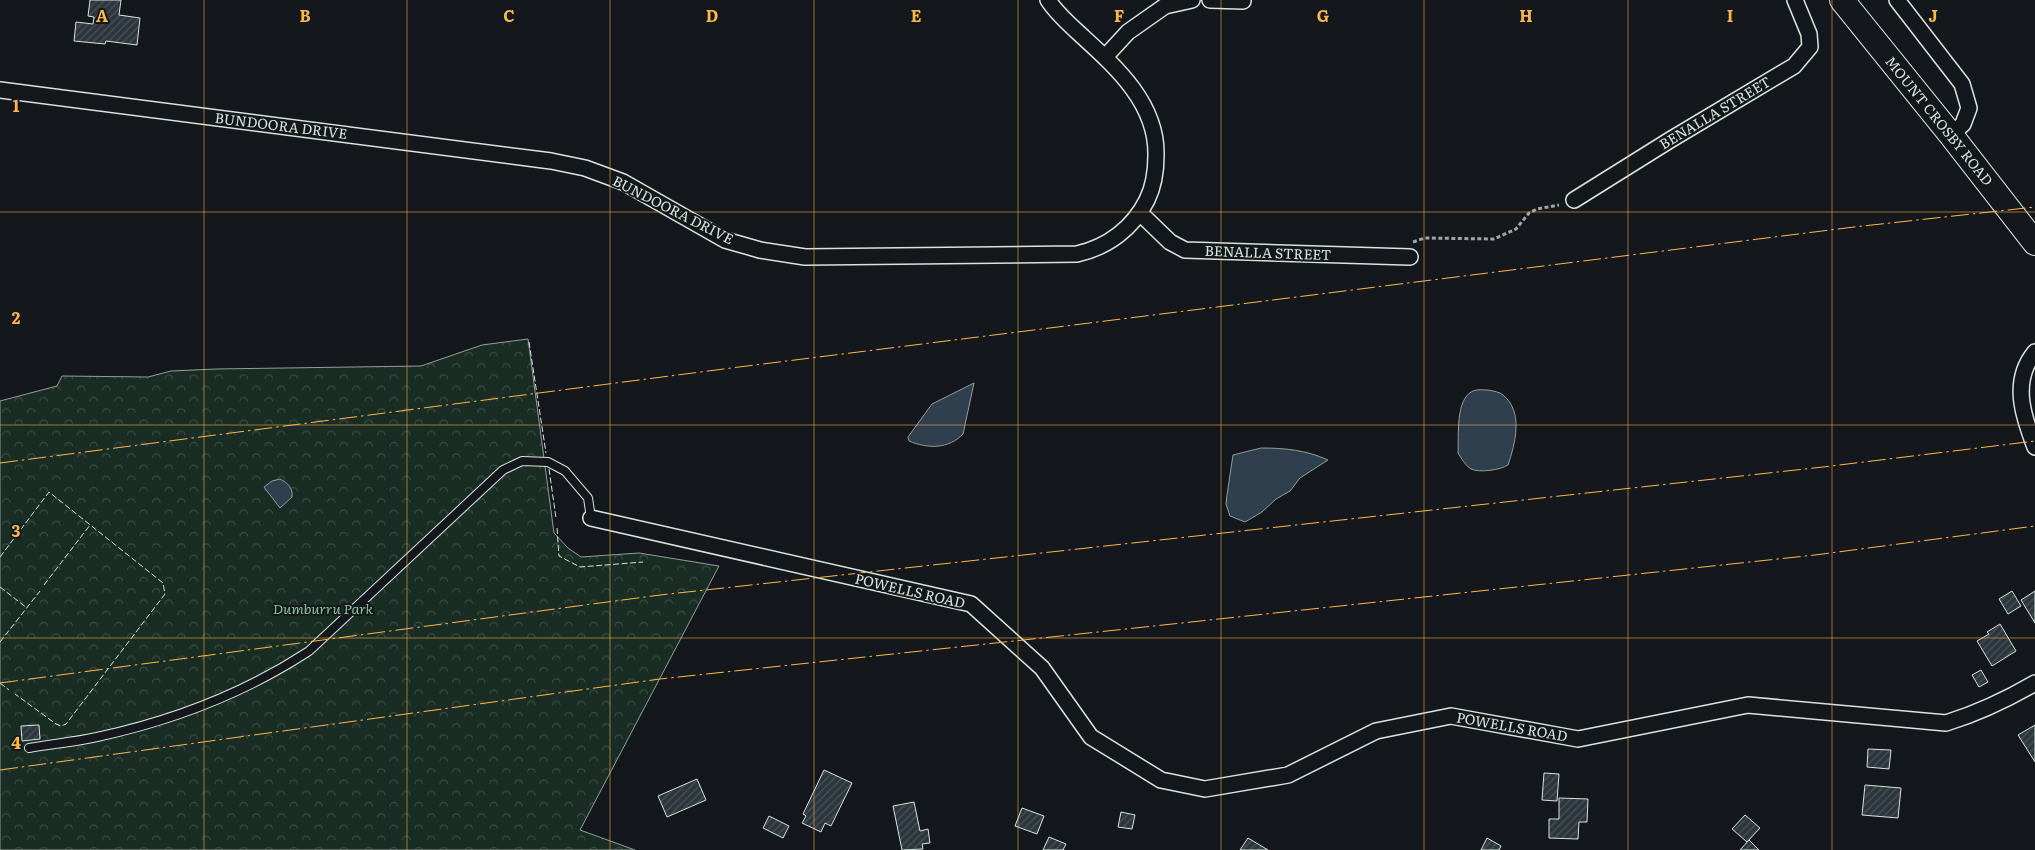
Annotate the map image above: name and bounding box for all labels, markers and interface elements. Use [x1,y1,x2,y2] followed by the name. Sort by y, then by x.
[96,3,108,27] text: A
[299,3,311,27] text: B
[503,3,515,27] text: C
[706,3,718,27] text: D
[911,3,922,27] text: E
[1114,3,1124,27] text: F
[1317,3,1329,27] text: G
[1519,3,1533,27] text: H
[1727,3,1733,27] text: I
[1928,3,1938,27] text: J
[1881,51,1998,190] street label: MOUNT CROSBY ROAD
[1655,71,1774,153] street label: BENALLA STREET
[13,93,20,117] text: 1
[214,107,349,143] street label: BUNDOORA DRIVE
[610,170,737,248] street label: BUNDOORA DRIVE
[1204,240,1332,264] street label: BENALLA STREET
[12,305,21,329] text: 2
[12,518,21,542] text: 3
[853,568,968,612] street label: POWELLS ROAD
[273,598,374,618] park label: Dumburru Park
[1455,706,1570,746] street label: POWELLS ROAD
[11,730,21,754] text: 4

